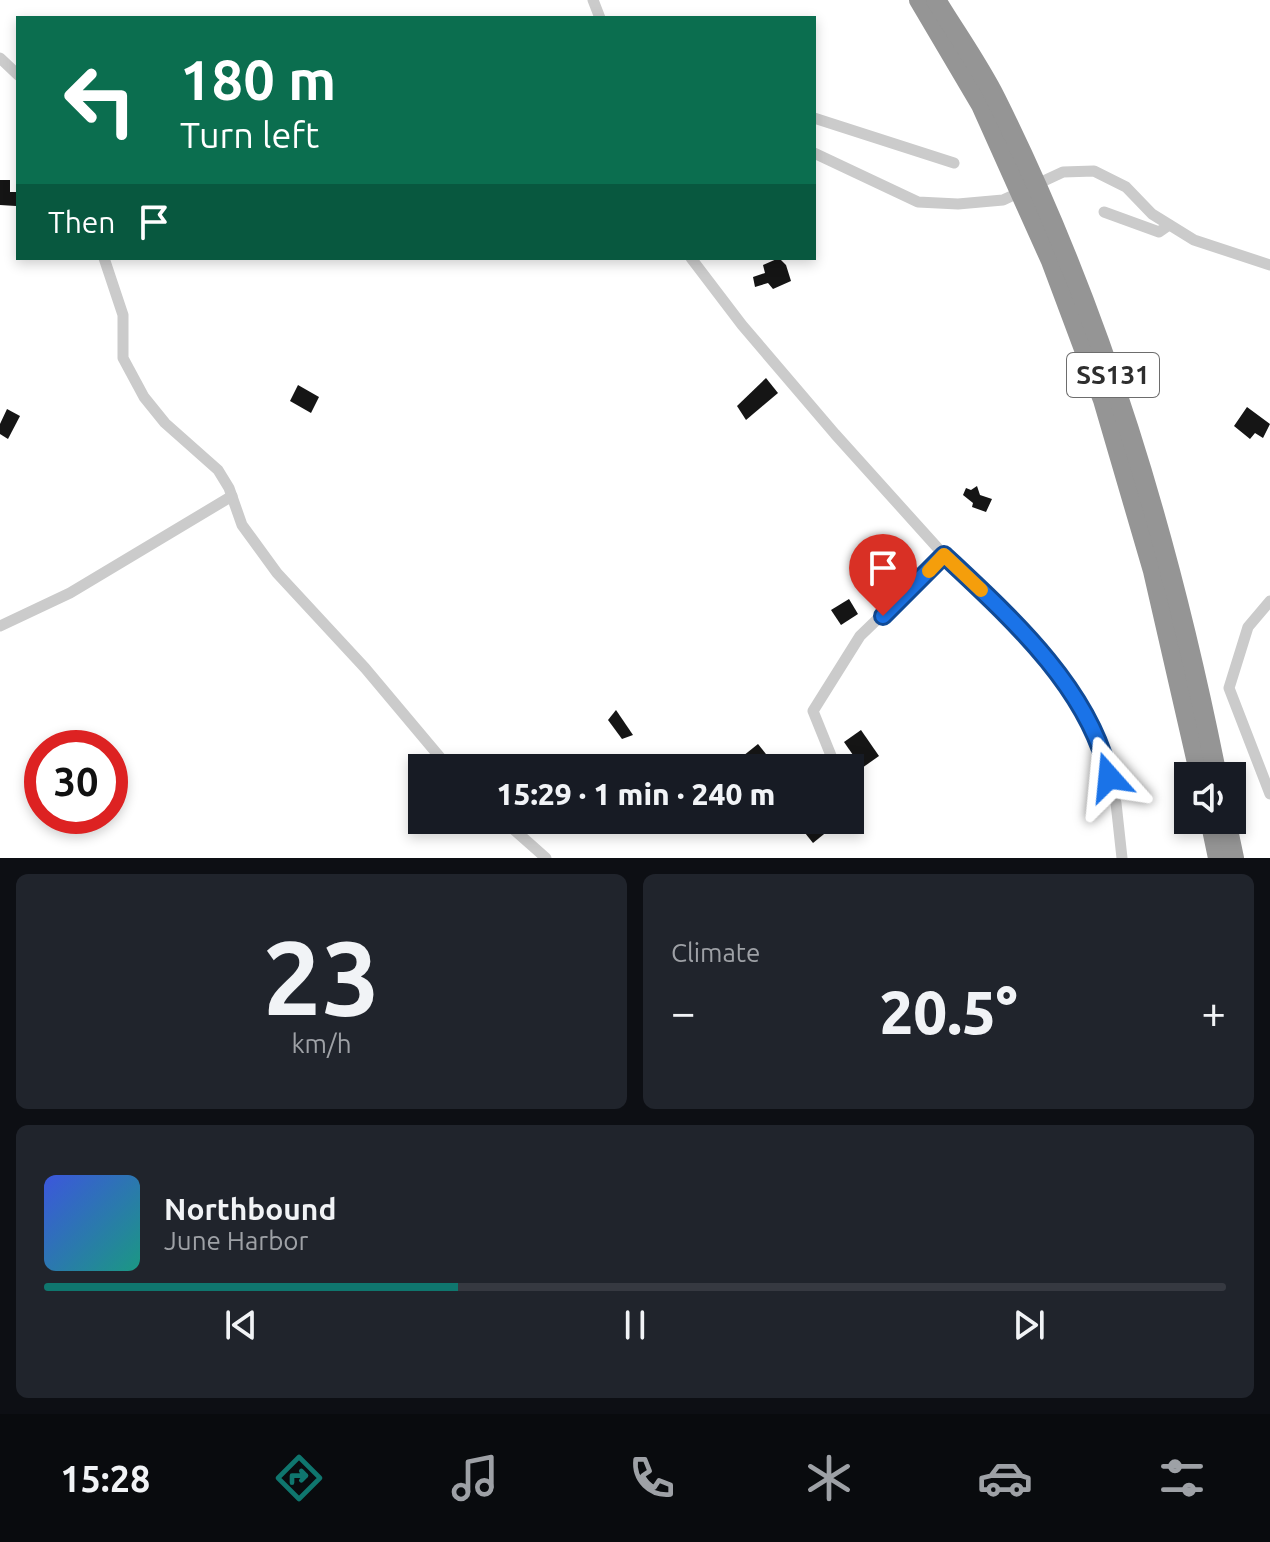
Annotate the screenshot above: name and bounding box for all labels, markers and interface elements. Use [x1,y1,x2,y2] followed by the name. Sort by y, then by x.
[48,48,152,152] icon: left
[180,48,336,111] text: 180 m
[180,114,319,155] text: Turn left
[132,200,176,244] icon: arrive
[48,205,116,239] text: Then
[1067,353,1159,397] road number: SS131
[849,534,917,616] pin
[861,546,905,590] icon: arrive
[24,730,128,834] speed limit sign: 30
[1067,735,1151,819] position arrow
[1174,762,1246,834] map controls
[1174,762,1246,834] button: sound
[497,777,775,811] text: 15:29 · 1 min · 240 m
[263,918,380,1035] text: 23
[671,938,760,967] text: Climate
[879,978,1018,1045] text: 20.5°
[671,987,696,1036] text: −
[1201,987,1226,1036] text: +
[291,1029,352,1058] text: km/h
[164,1192,336,1226] text: Northbound
[164,1226,308,1255] text: June Harbor
[219,1303,263,1347] icon: previous
[613,1303,657,1347] icon: pause
[1007,1303,1051,1347] icon: next
[271,1450,327,1506] icon: directions
[447,1450,503,1506] icon: music
[624,1450,680,1506] icon: phone
[801,1450,857,1506] icon: climate
[977,1450,1033,1506] icon: car
[1154,1450,1210,1506] icon: filters
[60,1458,150,1499] text: 15:28

